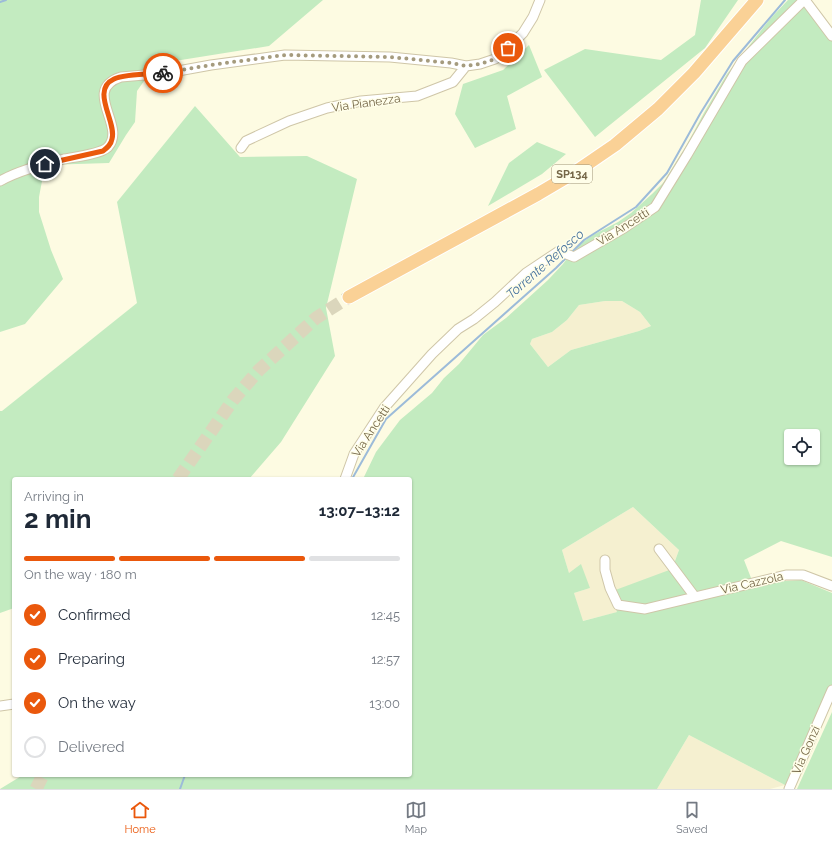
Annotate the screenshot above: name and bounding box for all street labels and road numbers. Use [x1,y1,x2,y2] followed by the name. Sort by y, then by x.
[331,91,401,115] street label: Via Pianezza
[552,165,592,183] road number: SP134
[594,205,652,249] street label: Via Ancetti
[349,402,393,460] street label: Via Ancetti
[719,569,785,597] street label: Via Cazzola
[789,724,823,776] street label: Via Gonzi

